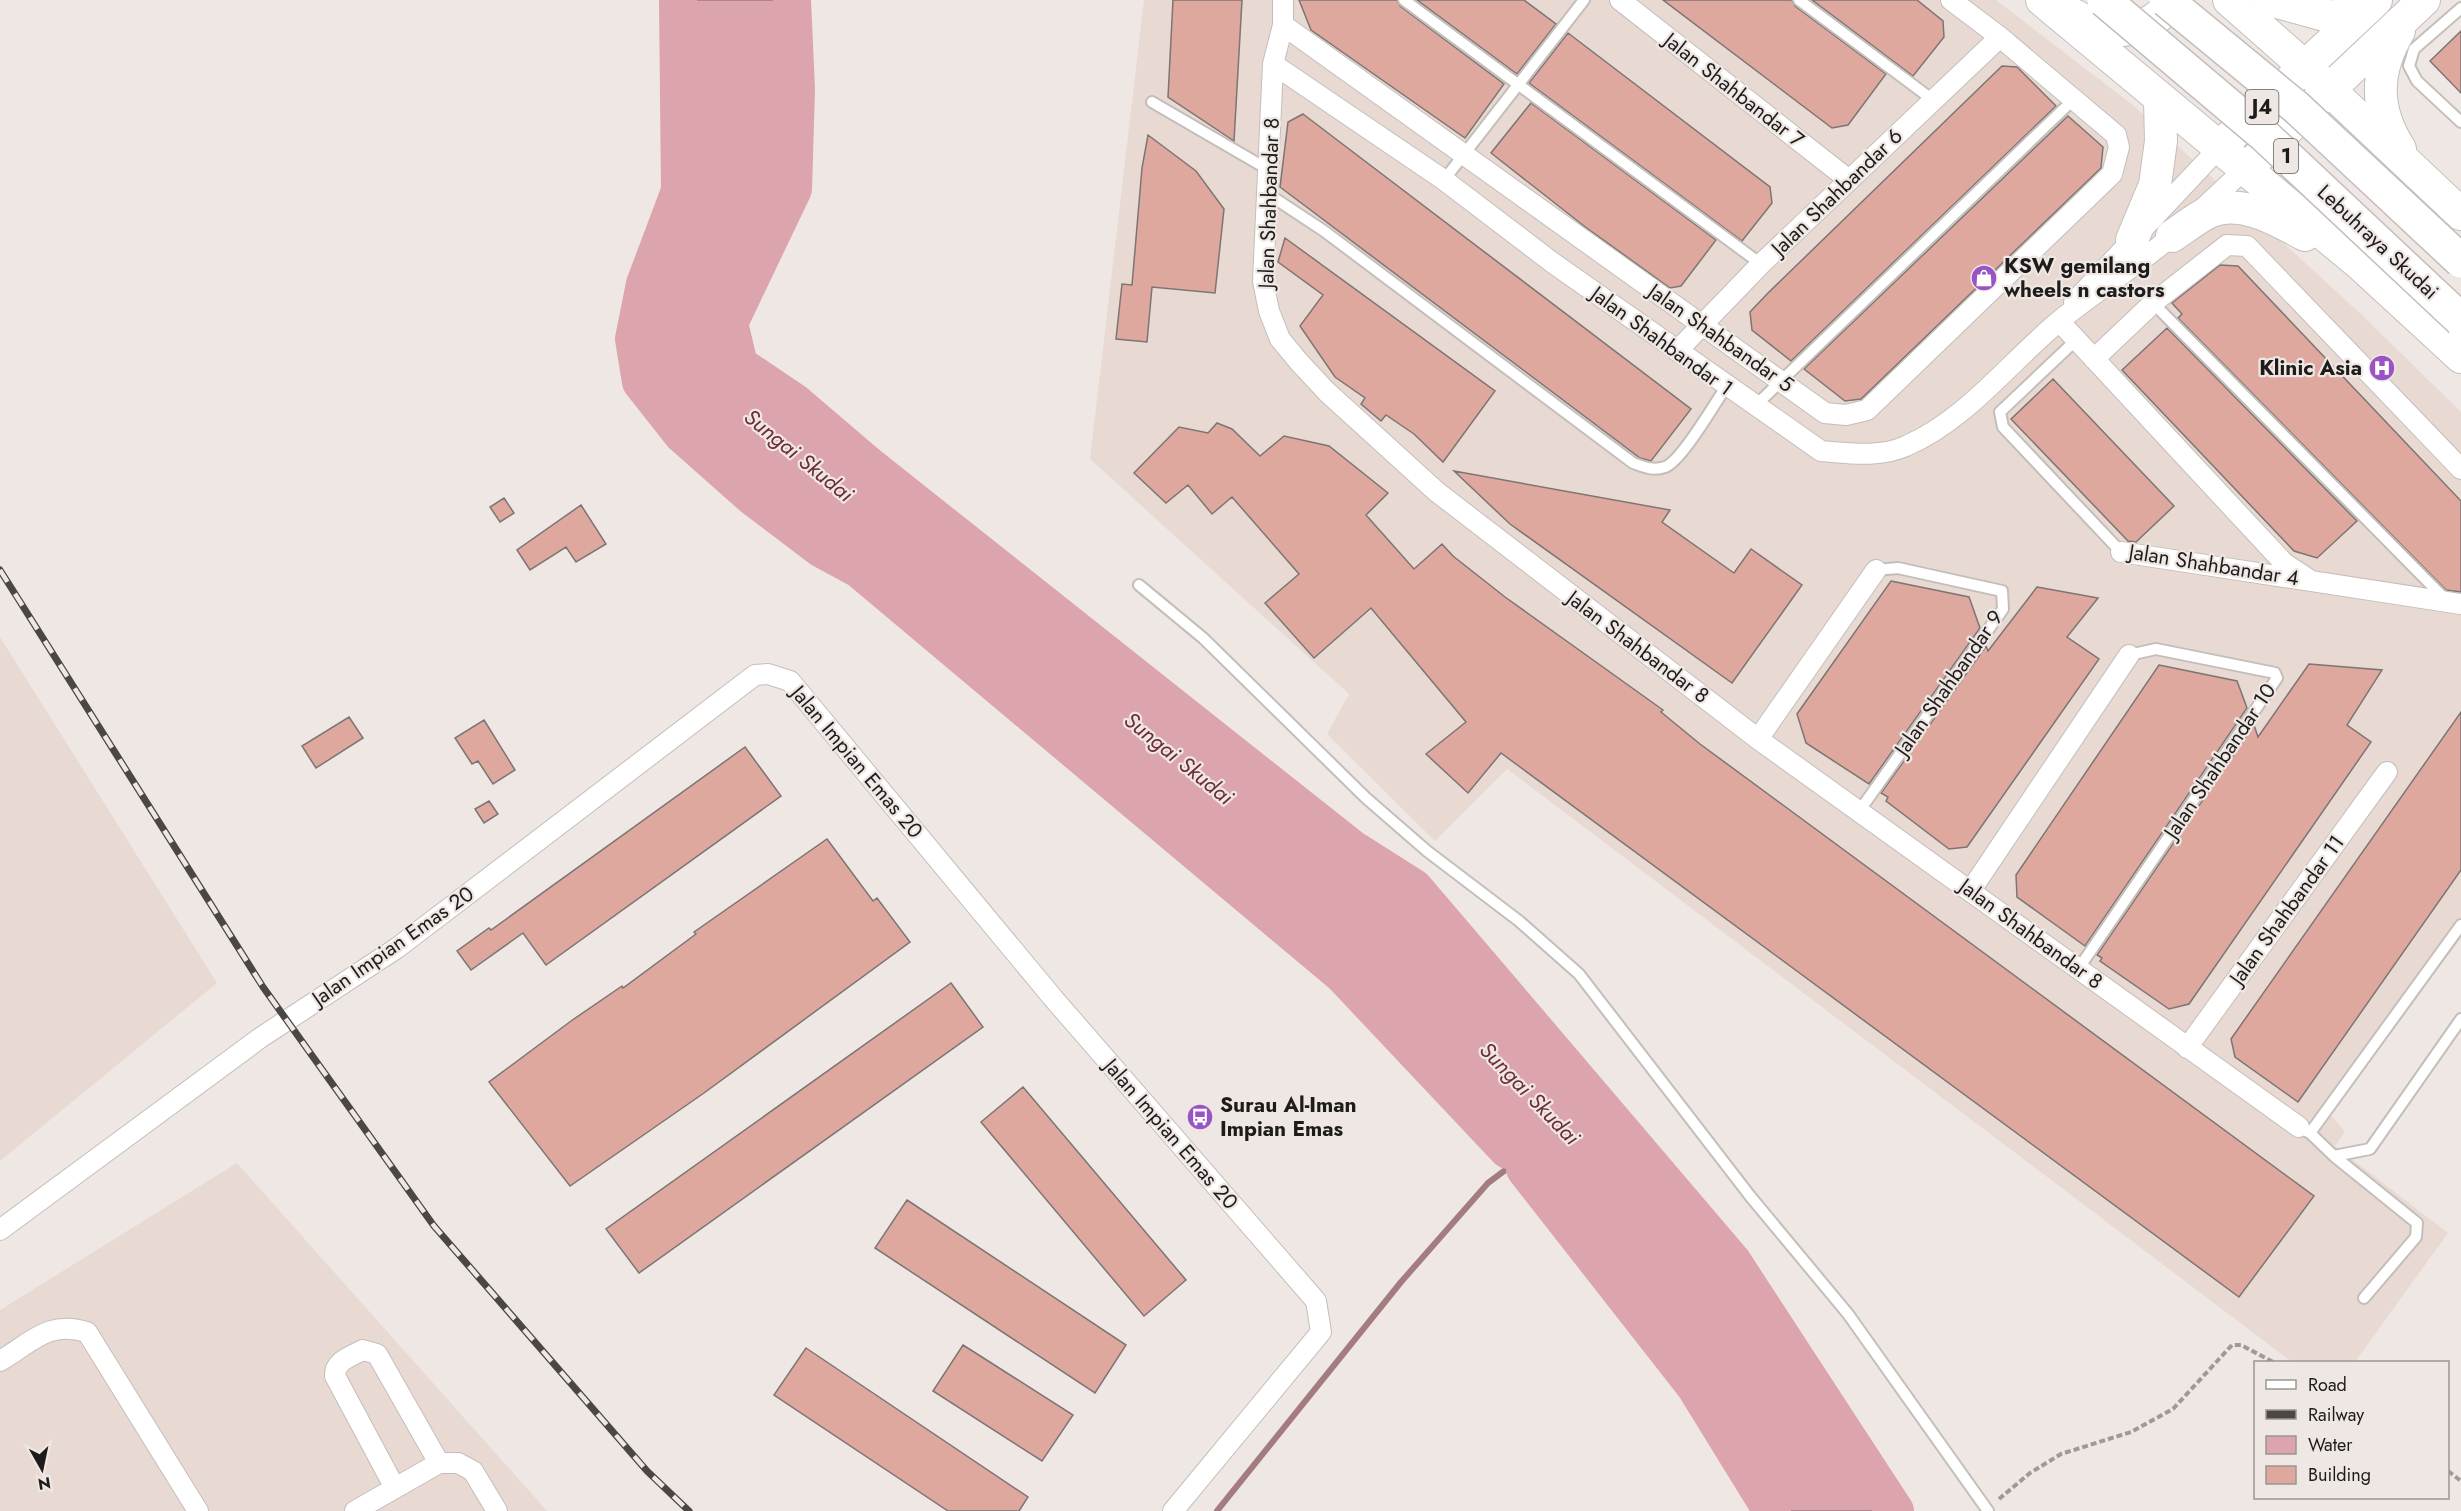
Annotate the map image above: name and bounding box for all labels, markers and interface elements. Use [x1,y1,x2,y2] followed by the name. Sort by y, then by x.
[1655,24,1811,154] street label: Jalan Shahbandar 7
[2246,90,2278,124] road number: J4
[1251,117,1287,292] street label: Jalan Shahbandar 8
[1763,122,1909,265] street label: Jalan Shahbandar 6
[2274,139,2298,173] road number: 1
[2311,178,2445,306] street label: Lebuhraya Skudai
[2003,251,2165,305] place label: KSW gemilang wheels n castors
[1969,263,1999,293] shop icon: KSW gemilang wheels n castors
[1640,275,1800,399] street label: Jalan Shahbandar 5
[1582,277,1739,403] street label: Jalan Shahbandar 1
[2259,353,2362,383] place label: Klinic Asia
[2367,353,2397,383] hospital icon: Klinic Asia
[737,401,861,509] water label: Sungai Skudai
[2124,536,2301,593] street label: Jalan Shahbandar 4
[1558,582,1715,710] street label: Jalan Shahbandar 8
[1886,604,2011,764] street label: Jalan Shahbandar 9
[782,677,930,845] street label: Jalan Impian Emas 20
[2155,677,2283,847] street label: Jalan Shahbandar 10
[1117,704,1241,812] water label: Sungai Skudai
[2221,829,2352,994] street label: Jalan Shahbandar 11
[1951,870,2109,996] street label: Jalan Shahbandar 8
[304,879,480,1015] street label: Jalan Impian Emas 20
[1472,1034,1588,1152] water label: Sungai Skudai
[1095,1050,1245,1216] street label: Jalan Impian Emas 20
[1220,1090,1357,1144] place label: Surau Al-Iman Impian Emas
[1185,1102,1215,1132] bus stop icon: Surau Al-Iman Impian Emas
[2254,1361,2449,1499] legend
[2308,1372,2347,1398] text: Road
[2308,1402,2364,1428] text: Railway
[2308,1432,2353,1458] text: Water
[12,1439,72,1499] north arrow
[2308,1462,2371,1488] text: Building
[36,1471,52,1496] text: N

